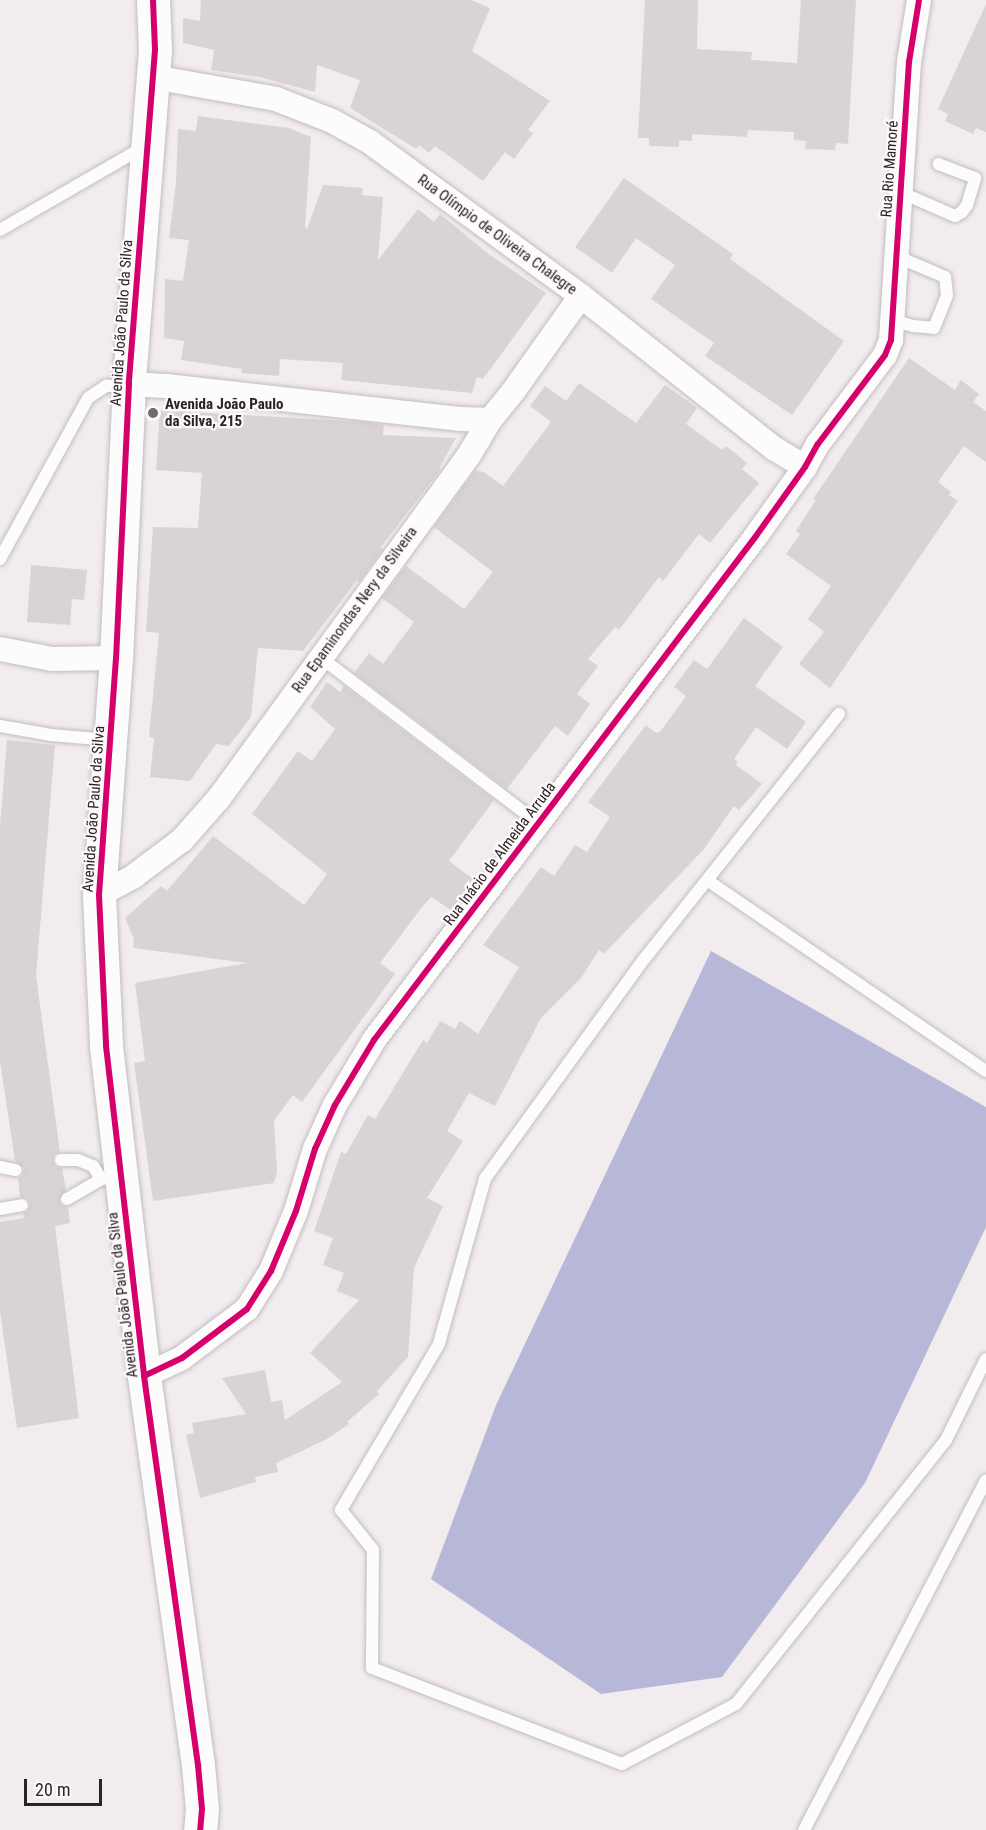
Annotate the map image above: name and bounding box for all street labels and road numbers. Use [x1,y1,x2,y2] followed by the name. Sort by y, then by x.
[878,120,902,218] street label: Rua Rio Mamoré
[414,171,580,299] street label: Rua Olímpio de Oliveira Chalegre
[107,239,137,407] street label: Avenida João Paulo da Silva
[289,523,421,697] street label: Rua Epaminondas Nery da Silveira
[79,725,109,893] street label: Avenida João Paulo da Silva
[440,779,560,929] street label: Rua Inácio de Almeida Arruda
[104,1211,142,1379] street label: Avenida João Paulo da Silva

